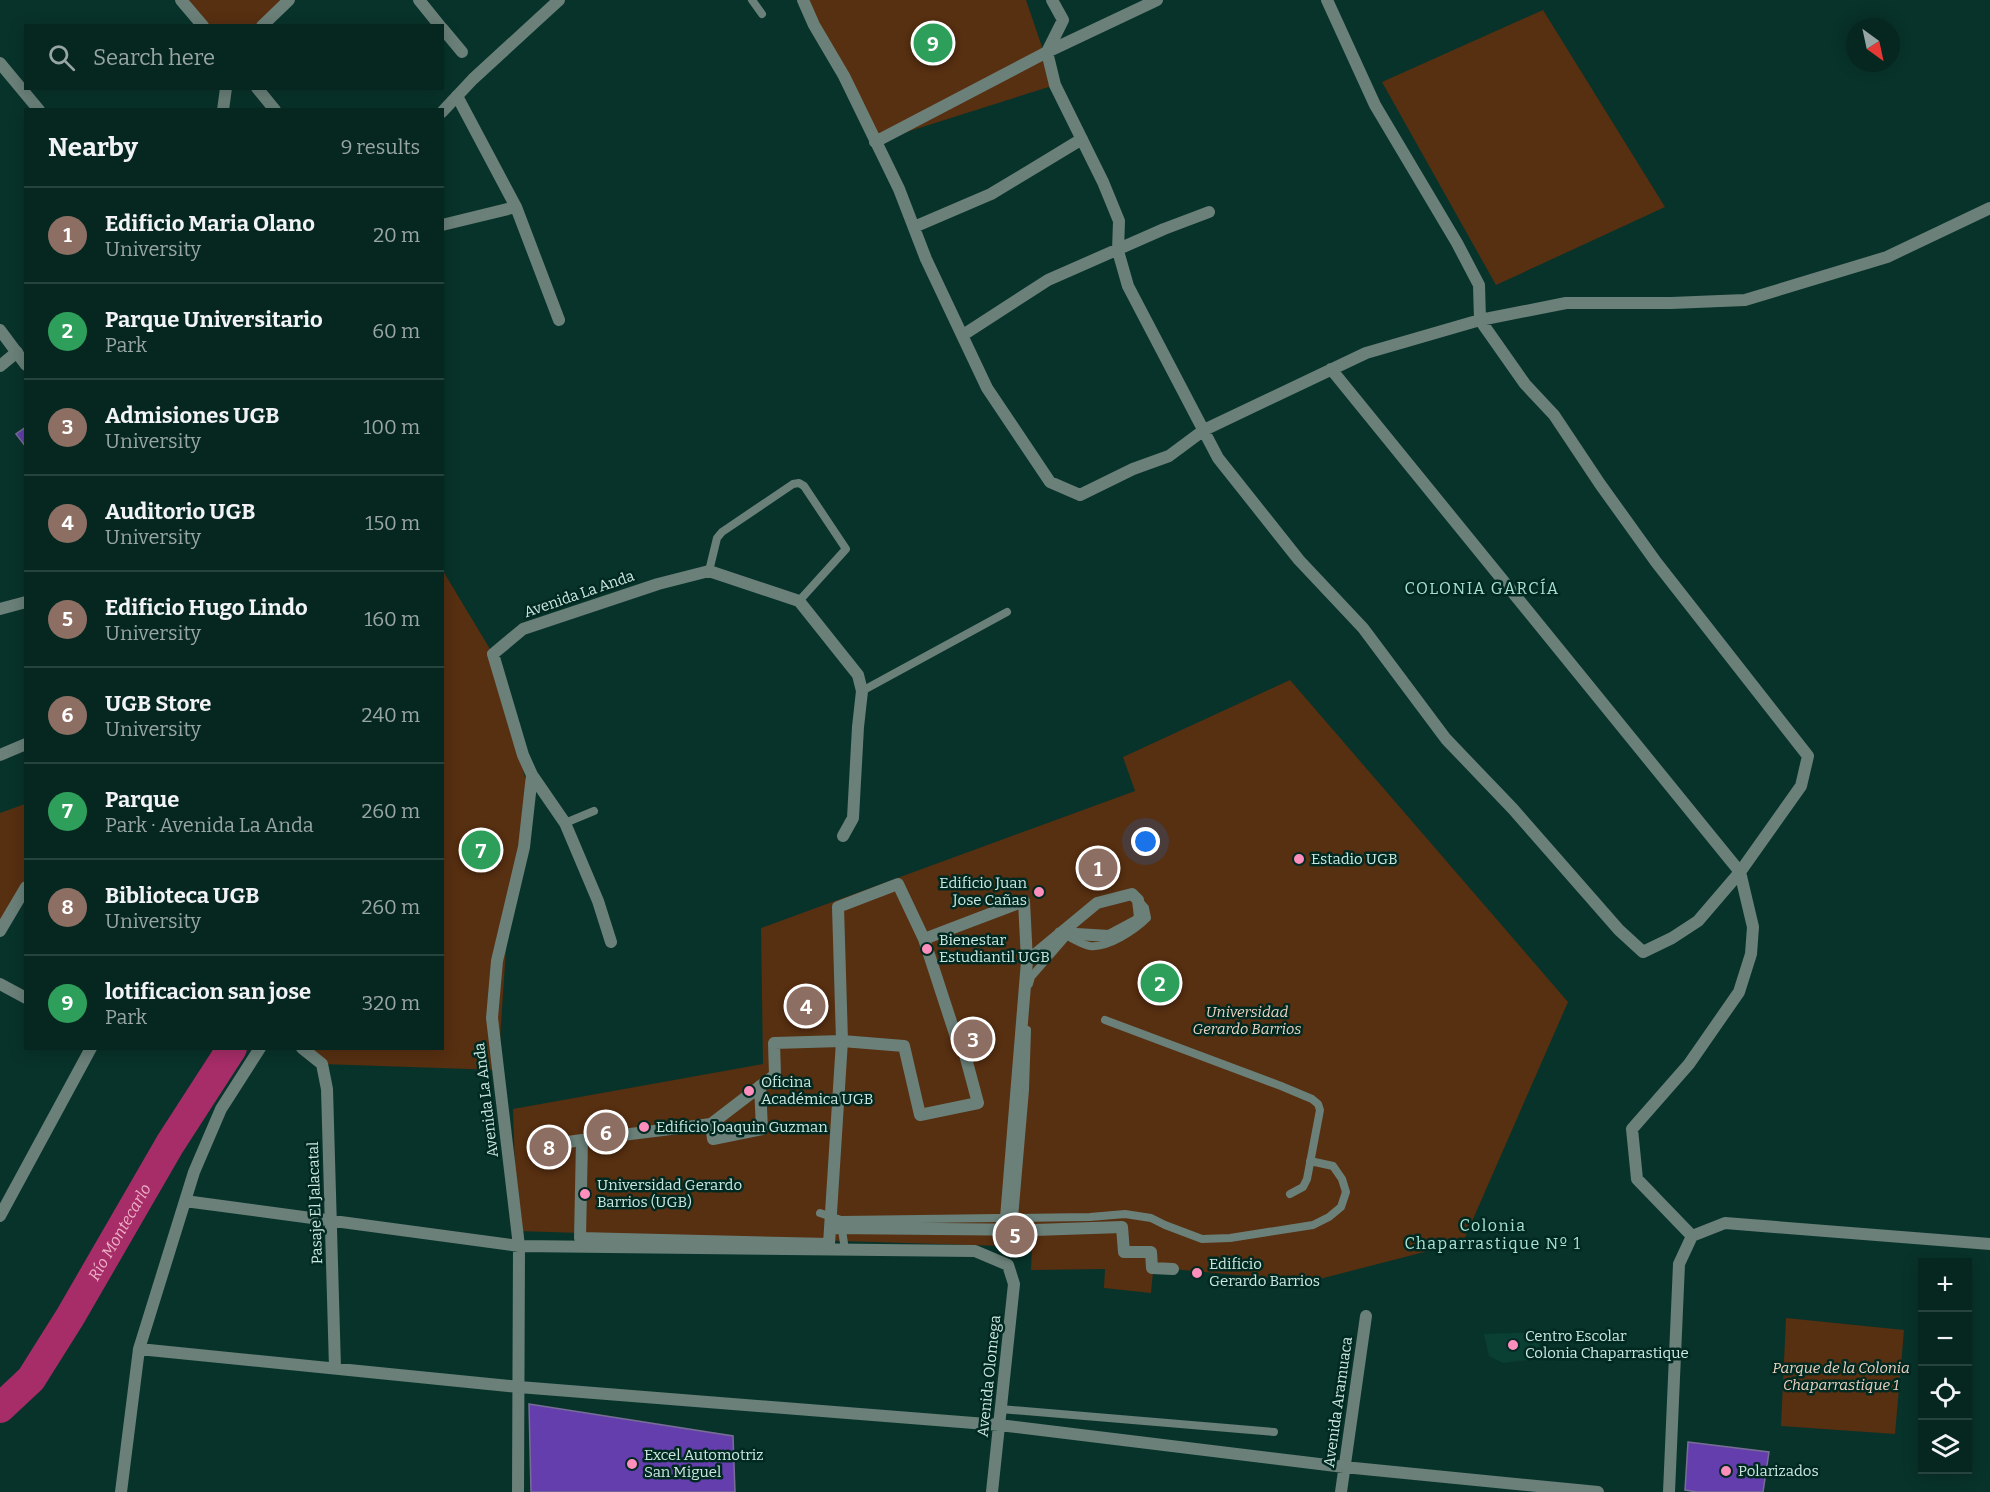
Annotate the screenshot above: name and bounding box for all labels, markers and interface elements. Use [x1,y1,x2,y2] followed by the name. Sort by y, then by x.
[1846,18,1900,72] north arrow
[914,20,952,66] pin: 9
[24,24,444,90] search box
[45,41,78,74] icon: search
[93,44,215,71] text: Search here
[48,132,138,163] text: Nearby
[341,135,420,159] text: 9 results
[105,210,315,237] text: Edificio Maria Olano
[63,223,72,247] text: 1
[373,223,420,247] text: 20 m
[105,237,201,261] text: University
[105,306,323,333] text: Parque Universitario
[62,319,73,343] text: 2
[372,319,420,343] text: 60 m
[105,333,147,357] text: Park
[105,402,280,429] text: Admisiones UGB
[62,415,73,439] text: 3
[363,415,420,439] text: 100 m
[105,429,201,453] text: University
[105,498,256,525] text: Auditorio UGB
[61,511,74,535] text: 4
[365,511,420,535] text: 150 m
[105,525,201,549] text: University
[521,567,637,621] street label: Avenida La Anda
[1405,578,1559,598] district label: COLONIA GARCÍA
[105,594,308,621] text: Edificio Hugo Lindo
[62,607,73,631] text: 5
[364,607,420,631] text: 160 m
[105,621,201,645] text: University
[105,690,211,717] text: UGB Store
[62,703,73,727] text: 6
[362,703,420,727] text: 240 m
[105,717,201,741] text: University
[105,786,179,813] text: Parque
[62,799,73,823] text: 7
[361,799,420,823] text: 260 m
[105,813,314,837] text: Park · Avenida La Anda
[1131,827,1160,856] your location
[462,828,500,872] pin: 7
[1078,846,1118,890] pin: 1
[1311,850,1398,868] place label: Estadio UGB
[1292,852,1306,866] marker: Estadio UGB
[939,874,1027,909] place label: Edificio Juan Jose Cañas
[105,882,259,909] text: Biblioteca UGB
[1032,885,1046,899] marker: Edificio Juan Jose Cañas
[61,895,74,919] text: 8
[361,895,420,919] text: 260 m
[105,909,201,933] text: University
[939,931,1050,966] place label: Bienestar Estudiantil UGB
[920,942,934,956] marker: Bienestar Estudiantil UGB
[1140,960,1180,1006] pin: 2
[105,978,311,1005] text: lotificacion san jose
[786,984,826,1028] pin: 4
[62,991,73,1015] text: 9
[362,991,420,1015] text: 320 m
[1193,1003,1301,1038] park label: Universidad Gerardo Barrios
[105,1005,147,1029] text: Park
[954,1016,992,1062] pin: 3
[470,1042,502,1158] street label: Avenida La Anda
[761,1073,873,1108] place label: Oficina Académica UGB
[742,1084,756,1098] marker: Oficina Académica UGB
[586,1110,626,1154] pin: 6
[656,1118,828,1136] place label: Edificio Joaquin Guzman
[637,1120,651,1134] marker: Edificio Joaquin Guzman
[530,1124,568,1170] pin: 8
[304,1141,326,1265] street label: Pasaje El Jalacatal
[597,1176,742,1211] place label: Universidad Gerardo Barrios (UGB)
[84,1180,155,1284] water label: Río Montecarlo
[578,1187,592,1201] marker: Universidad Gerardo Barrios (UGB)
[996,1212,1034,1258] pin: 5
[1405,1216,1581,1253] district label: Colonia Chaparrastique Nº 1
[1209,1255,1320,1290] place label: Edificio Gerardo Barrios
[1918,1258,1972,1474] map controls
[1918,1258,1972,1312] button: +
[1190,1266,1204,1280] marker: Edificio Gerardo Barrios
[1918,1312,1972,1366] button: −
[974,1314,1004,1438] street label: Avenida Olomega
[1525,1327,1689,1362] place label: Centro Escolar Colonia Chaparrastique
[1320,1336,1356,1468] street label: Avenida Aramuaca
[1506,1338,1520,1352] marker: Centro Escolar Colonia Chaparrastique
[1772,1359,1910,1394] park label: Parque de la Colonia Chaparrastique 1
[1918,1366,1972,1420] button: locate
[1918,1420,1972,1474] button: layers
[644,1446,763,1481] place label: Excel Automotriz San Miguel
[625,1457,639,1471] marker: Excel Automotriz San Miguel
[1738,1462,1819,1480] place label: Polarizados
[1719,1464,1733,1478] marker: Polarizados

